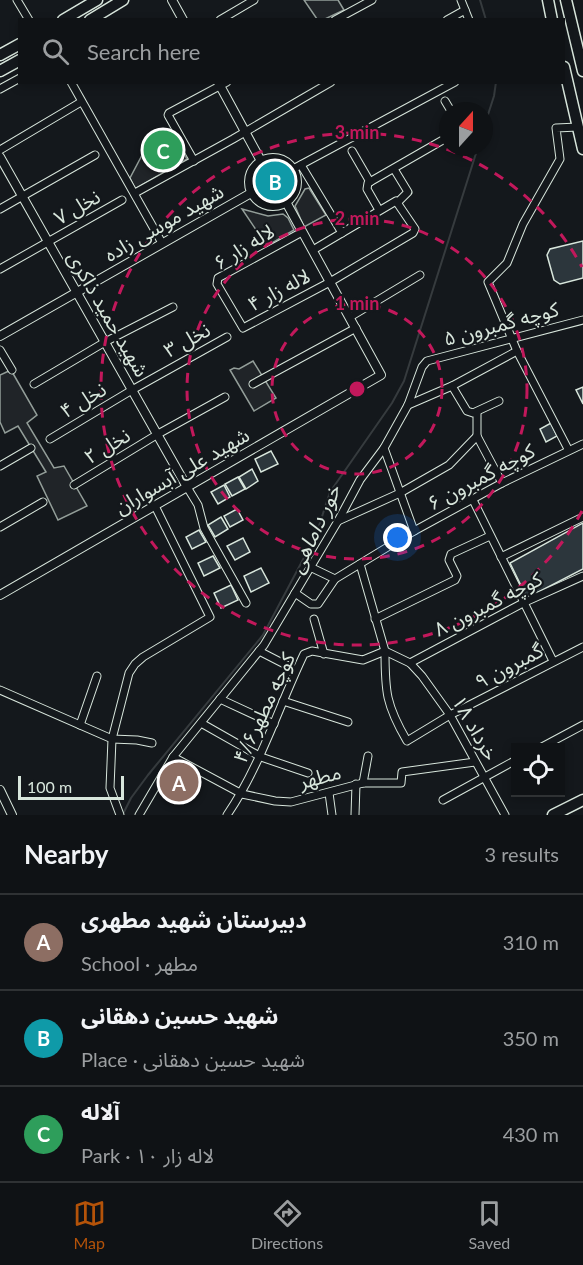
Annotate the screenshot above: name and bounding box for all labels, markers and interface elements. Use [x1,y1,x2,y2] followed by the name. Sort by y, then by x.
[18,18,565,84] search box
[39,35,72,68] icon: search
[87,38,200,65] text: Search here
[439,102,493,156] north arrow
[335,121,379,143] text: 3 min
[144,128,182,172] pin: C
[256,158,294,204] pin: B
[100,178,228,267] street label: شهید موسی زاده
[49,183,104,230] street label: نخل ۷
[335,207,379,229] text: 2 min
[209,218,279,275] street label: لاله زار ۶
[62,246,155,381] street label: شهید حمید ذاکری
[243,263,314,316] street label: لاله زار ۴
[335,292,379,314] text: 1 min
[441,296,562,352] street label: کوچه گمبرون ۵
[159,317,214,362] street label: نخل ۳
[55,376,110,423] street label: نخل ۴
[347,379,367,399] centre of rings
[79,422,134,469] street label: نخل ۲
[110,422,254,519] street label: شهید علی آبسواران
[423,437,540,516] street label: کوچه گمبرون ۶
[282,480,346,577] water label: خور داماهی
[383,523,412,552] your location
[429,565,547,642] street label: کوچه گمبرون ۸
[470,637,548,694] street label: گمبرون ۹
[227,648,301,767] street label: کوچه مطهر۴/۶
[447,691,504,765] street label: خرداد ۱۸
[511,743,565,797] map controls
[511,743,565,797] button: locate
[295,759,344,794] street label: مطهر
[160,760,198,804] pin: A
[18,773,124,800] scale bar
[27,777,72,796] text: 100 m
[24,838,109,870] text: Nearby
[484,842,559,866] text: 3 results
[81,906,307,933] text: دبیرستان شهید مطهری
[37,930,50,954] text: A
[503,930,559,954] text: 310 m
[81,951,198,975] text: School · مطهر
[81,1002,278,1029] text: شهید حسین دهقانی
[37,1026,50,1050] text: B
[503,1026,559,1050] text: 350 m
[81,1047,305,1071] text: Place · شهید حسین دهقانی
[81,1098,120,1125] text: آلاله
[37,1122,50,1146] text: C
[503,1122,559,1146] text: 430 m
[81,1143,214,1167] text: Park · لاله زار ۱۰
[73,1197,106,1252] tab: Map
[251,1197,323,1252] tab: Directions
[469,1197,510,1252] tab: Saved

